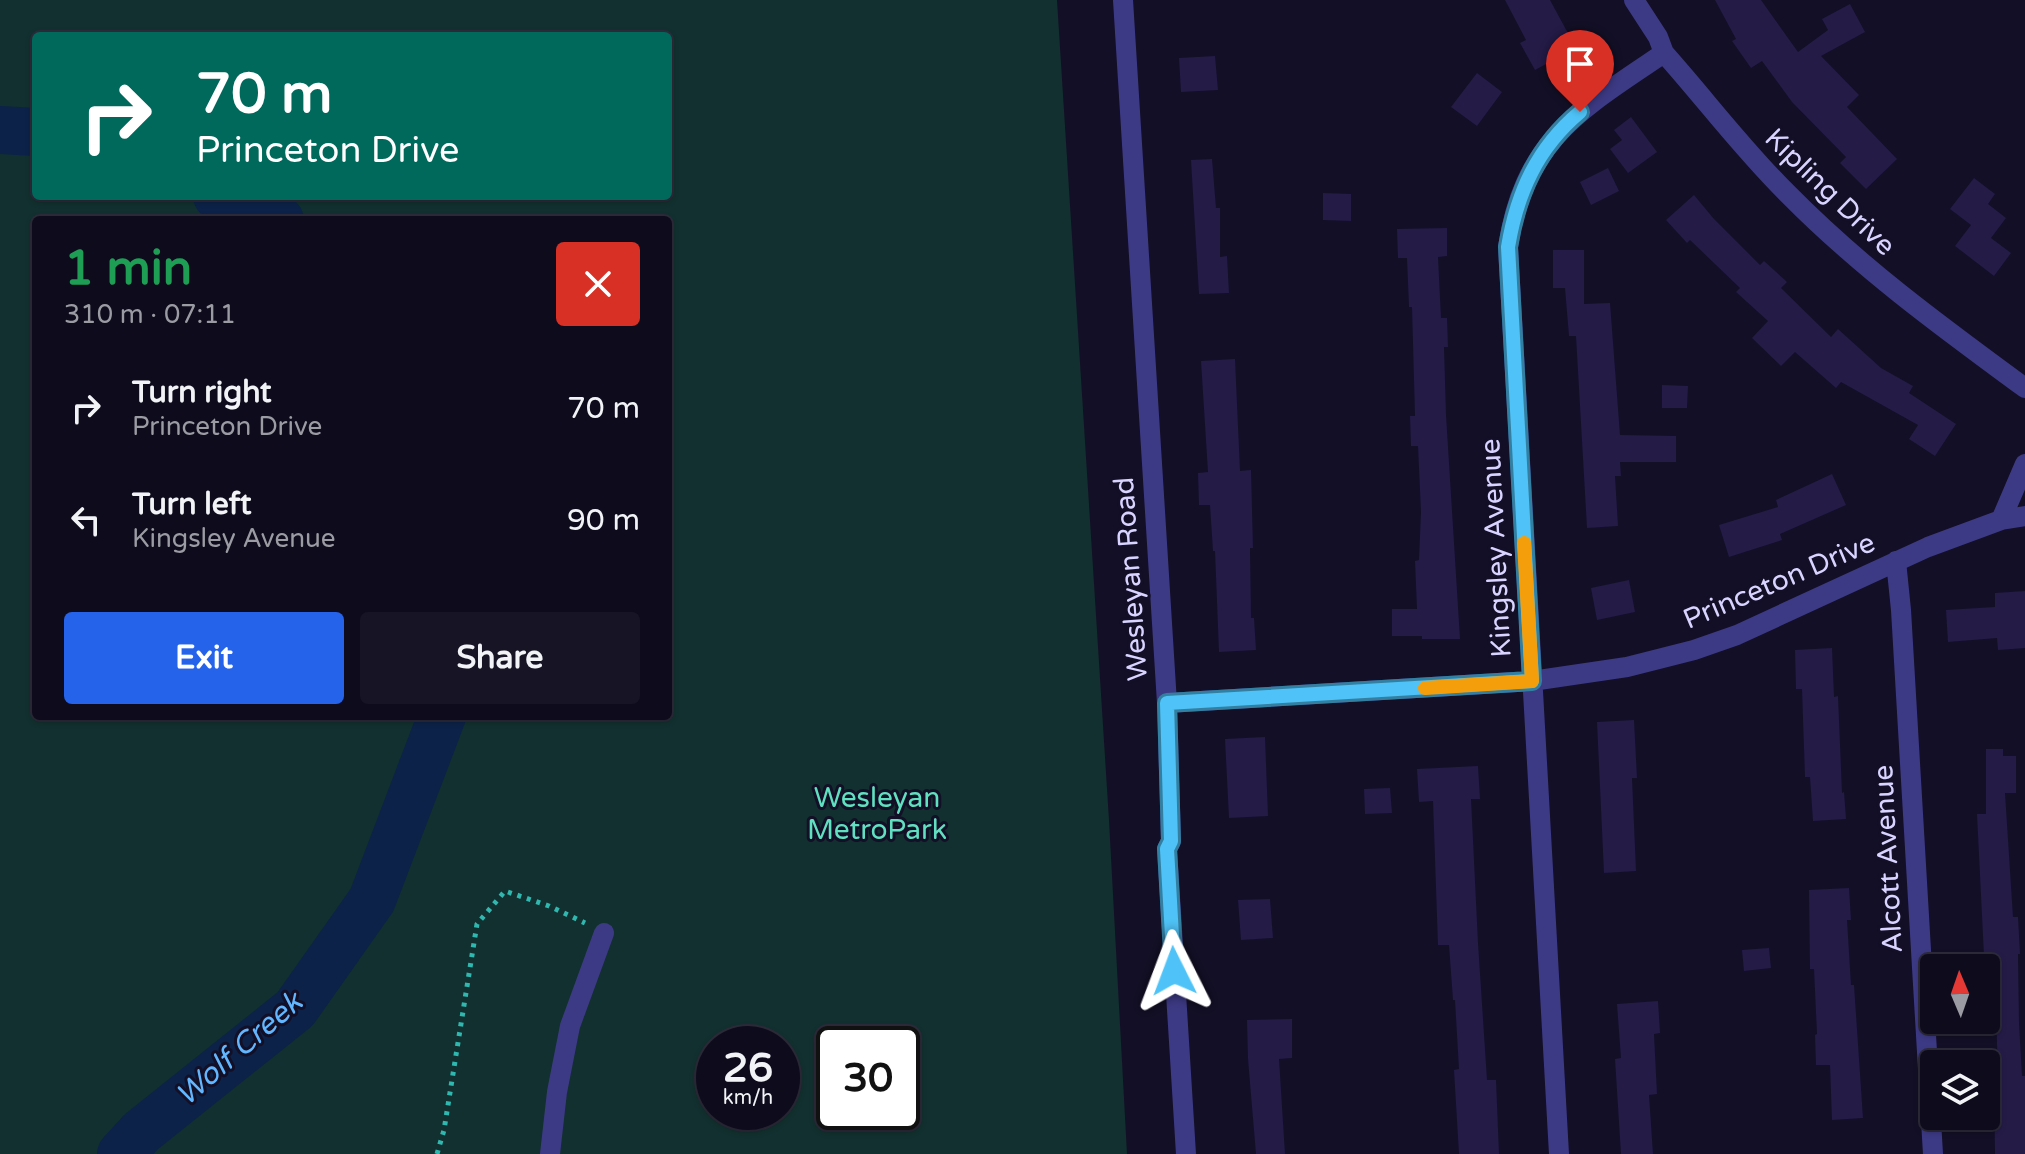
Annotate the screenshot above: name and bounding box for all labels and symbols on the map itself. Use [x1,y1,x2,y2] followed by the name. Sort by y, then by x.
[1546,30,1614,112] pin
[1758,121,1902,263] street label: Kipling Drive
[1473,438,1519,658] street label: Kingsley Avenue
[1107,476,1155,682] street label: Wesleyan Road
[1678,525,1880,637] street label: Princeton Drive
[1866,764,1910,954] street label: Alcott Avenue
[807,781,947,847] park label: Wesleyan MetroPark
[1132,929,1216,1013] position arrow
[1920,954,2000,1034] north arrow
[168,982,312,1114] water label: Wolf Creek
[816,1026,920,1130] speed limit sign: 30

